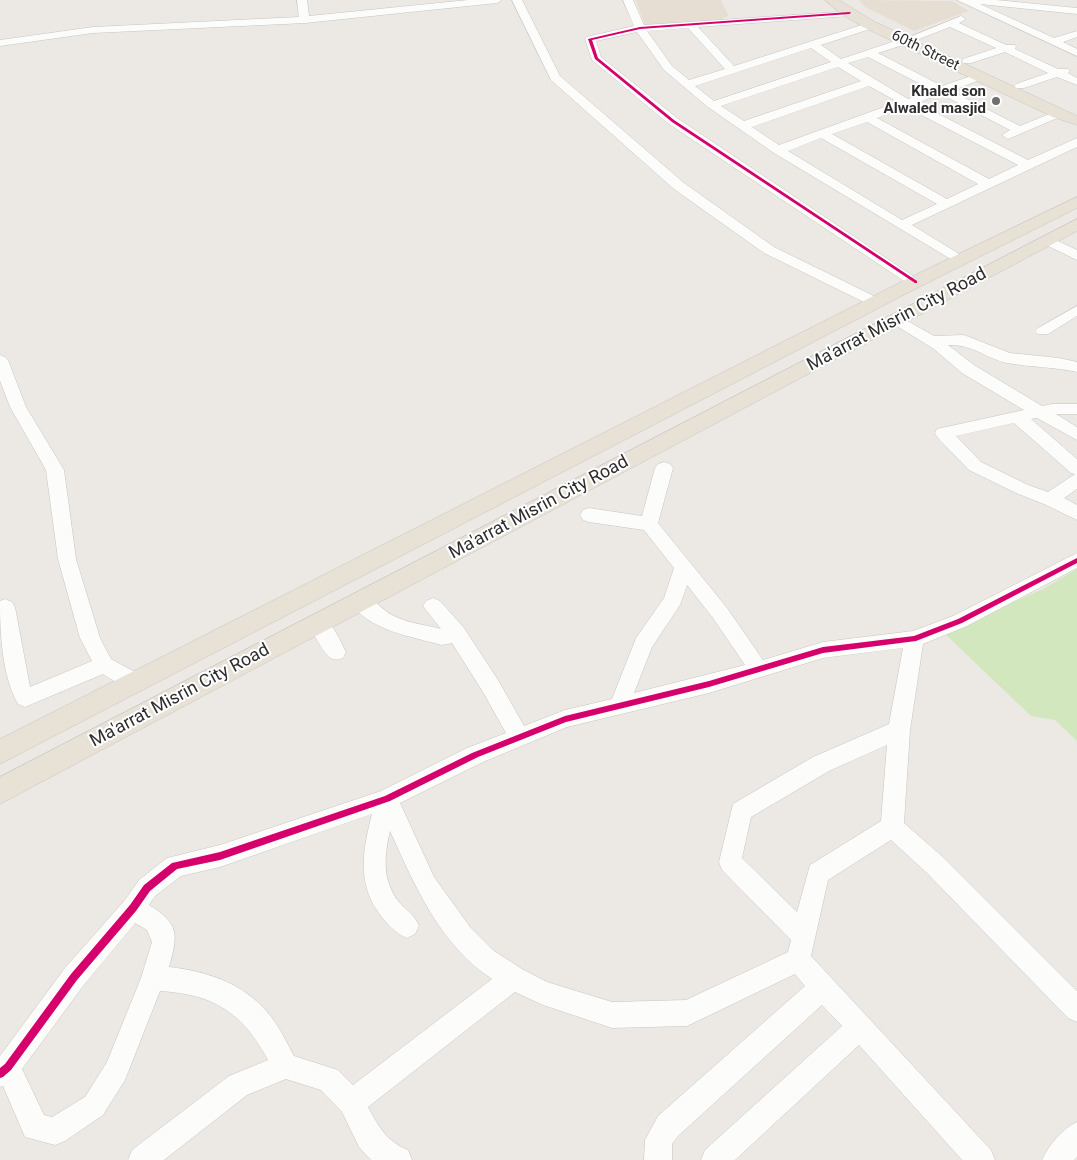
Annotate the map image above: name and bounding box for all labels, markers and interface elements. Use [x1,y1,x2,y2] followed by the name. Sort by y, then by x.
[888,27,962,75] street label: 60th Street
[884,83,986,118] place label: Khaled son Alwaled masjid
[990,95,1002,107] marker: Khaled son Alwaled masjid
[804,264,990,376] street label: Ma'arrat Misrin City Road
[446,452,632,564] street label: Ma'arrat Misrin City Road
[87,640,273,752] street label: Ma'arrat Misrin City Road

